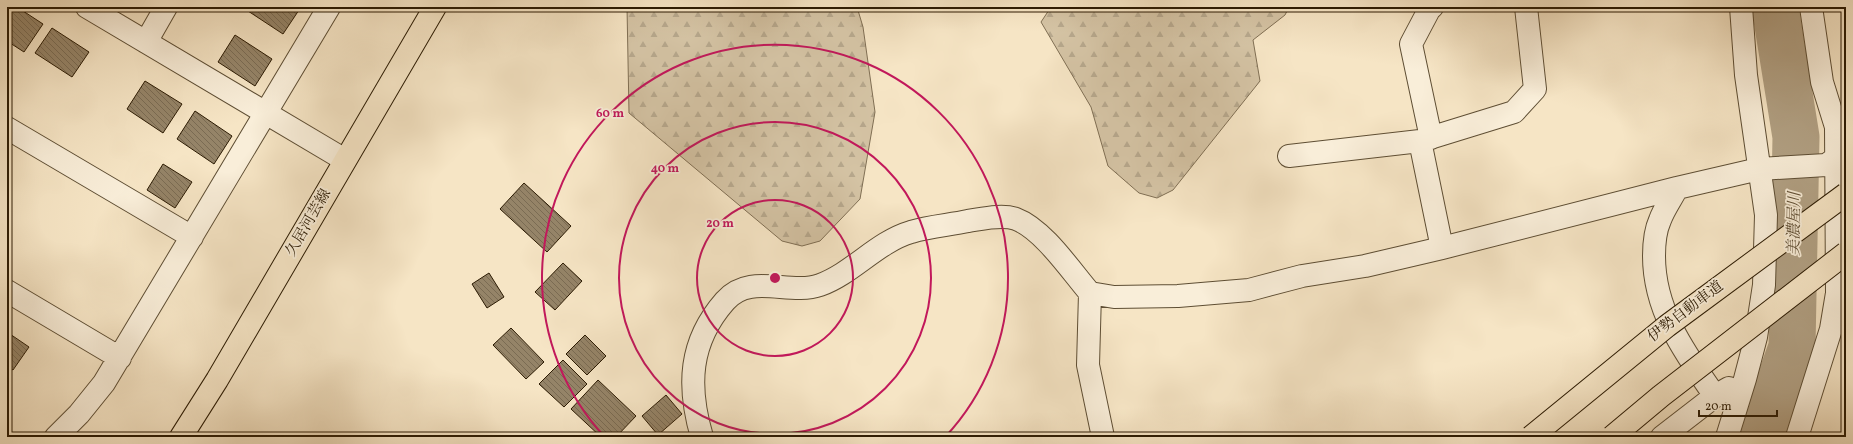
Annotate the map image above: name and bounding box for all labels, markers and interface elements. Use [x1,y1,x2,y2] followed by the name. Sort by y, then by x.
[596,106,624,122] text: 60 m
[651,161,680,177] text: 40 m
[281,185,337,261] street label: 久居河芸線
[1783,190,1807,256] water label: 美濃屋川
[706,216,734,232] text: 20 m
[768,271,782,285] centre of rings
[1644,277,1728,347] street label: 伊勢自動車道
[1699,392,1777,418] scale bar
[1705,399,1732,415] text: 20 m

